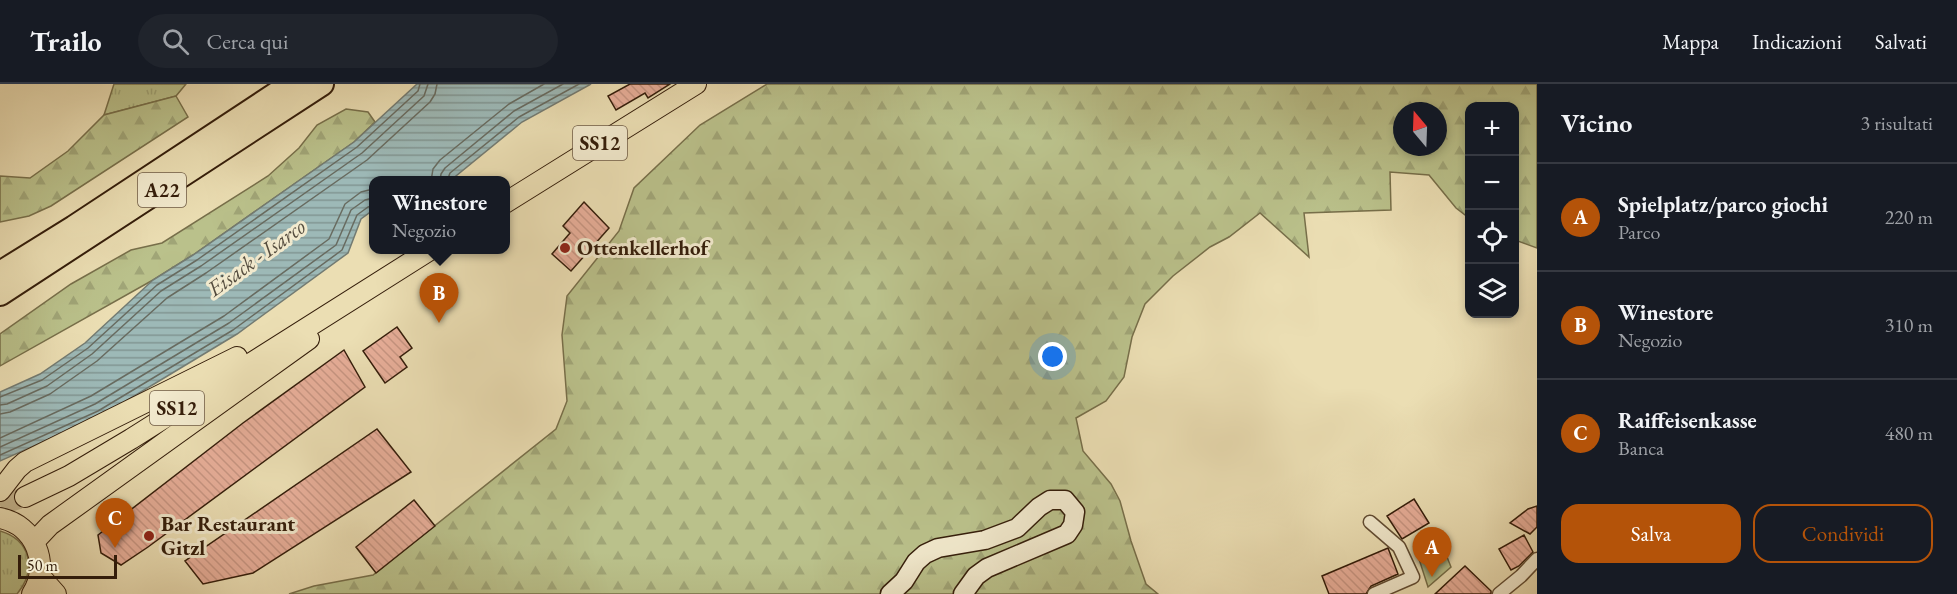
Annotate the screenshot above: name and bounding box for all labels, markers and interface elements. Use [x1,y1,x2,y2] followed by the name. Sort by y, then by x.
[138,14,558,68] search box
[30,23,102,59] text: Trailo
[159,25,192,58] icon: search
[207,27,288,56] text: Cerca qui
[1662,28,1719,55] text: Mappa
[1752,28,1842,55] text: Indicazioni
[1875,28,1927,55] text: Salvati
[1393,102,1447,156] north arrow
[1465,102,1519,318] map controls
[1465,102,1519,156] button: +
[1561,106,1632,140] text: Vicino
[1861,110,1933,136] text: 3 risultati
[573,126,627,160] road number: SS12
[1465,156,1519,210] button: −
[138,173,186,207] road number: A22
[369,176,510,254] popup
[392,188,487,217] text: Winestore
[1618,190,1828,219] text: Spielplatz/parco giochi
[1573,204,1588,230] text: A
[1885,204,1933,230] text: 220 m
[1465,210,1519,264] button: locate
[201,212,311,303] water label: Eisack - Isarco
[392,217,456,243] text: Negozio
[1618,219,1660,245] text: Parco
[577,234,711,261] place label: Ottenkellerhof
[558,241,572,255] marker: Ottenkellerhof
[1465,264,1519,318] button: layers
[420,274,458,323] pin: B
[1618,298,1713,327] text: Winestore
[1574,312,1587,338] text: B
[1885,312,1933,338] text: 310 m
[1618,327,1682,353] text: Negozio
[1038,342,1067,371] your location
[150,391,204,425] road number: SS12
[1618,406,1757,435] text: Raiffeisenkasse
[1573,420,1588,446] text: C
[1885,420,1933,446] text: 480 m
[1618,435,1664,461] text: Banca
[96,498,134,548] pin: C
[1561,504,1741,563] button: Salva
[1753,504,1933,563] button: Condividi
[161,510,295,561] place label: Bar Restaurant Gitzl
[1412,528,1452,577] pin: A
[142,529,156,543] marker: Bar Restaurant Gitzl
[18,552,117,580] scale bar
[27,555,58,576] text: 50 m

